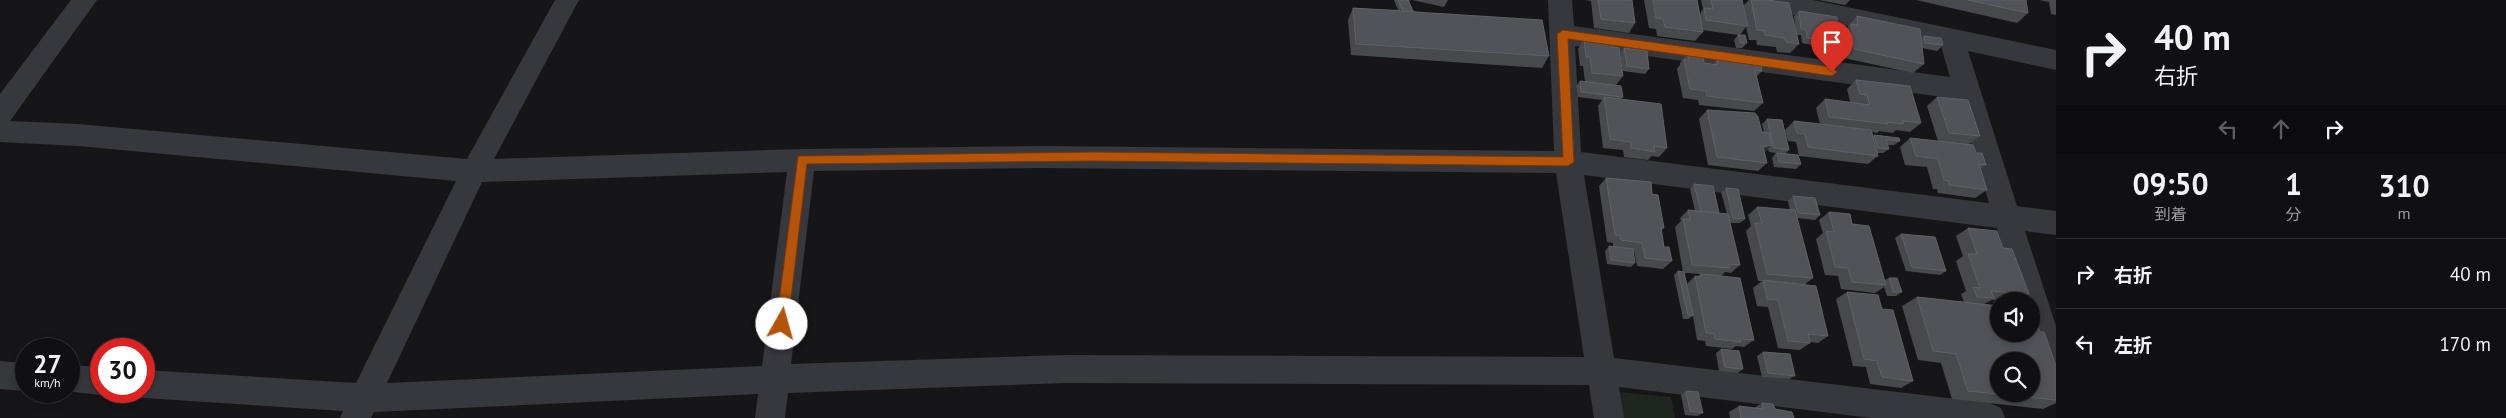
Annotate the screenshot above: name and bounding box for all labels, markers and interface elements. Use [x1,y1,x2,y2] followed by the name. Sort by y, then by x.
[2154,14,2231,60] text: 40 m
[2071,20,2136,85] icon: right
[1811,21,1853,72] pin
[1818,28,1846,56] icon: arrive
[2154,62,2198,90] text: 右折
[2214,115,2242,143] icon: left
[2267,115,2295,143] icon: ahead
[2320,115,2348,143] icon: right
[2132,164,2209,203] text: 09:50
[2285,164,2302,203] text: 1
[2379,166,2430,205] text: 310
[2398,203,2411,223] text: m
[2155,204,2187,224] text: 到着
[2286,204,2302,224] text: 分
[2071,260,2099,288] icon: right
[2450,262,2491,286] text: 40 m
[2114,263,2152,287] text: 右折
[1990,292,2040,402] map controls
[1990,292,2040,342] button: sound
[755,297,807,349] position arrow
[2071,330,2099,358] icon: left
[2439,332,2491,356] text: 170 m
[2114,333,2152,357] text: 左折
[90,338,155,403] speed limit sign: 30
[33,348,62,380] text: 27
[1990,352,2040,402] button: search
[34,375,61,390] text: km/h

